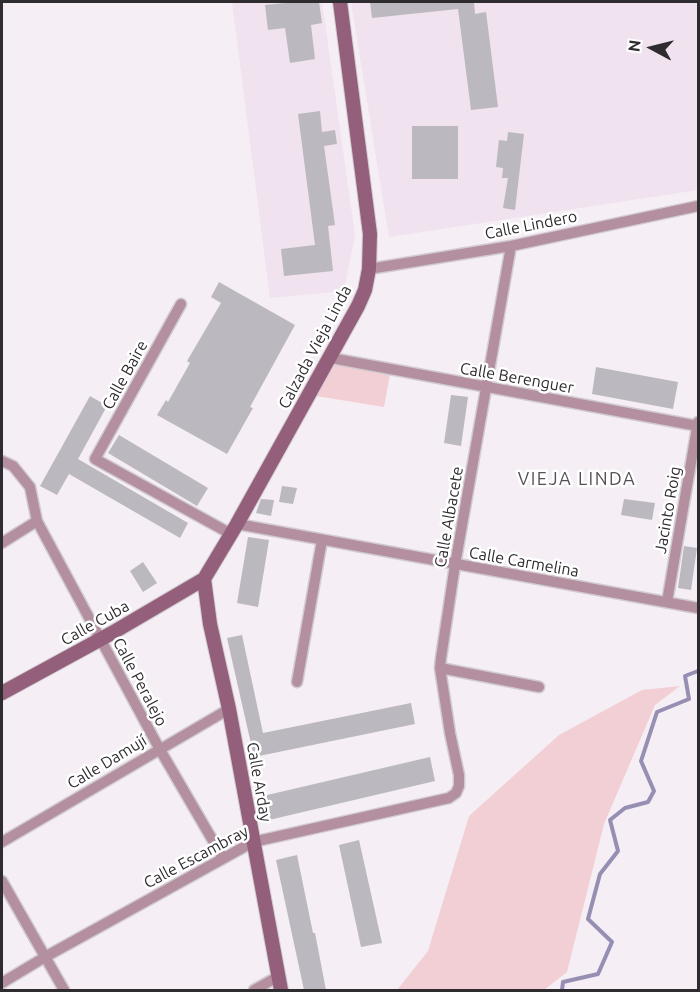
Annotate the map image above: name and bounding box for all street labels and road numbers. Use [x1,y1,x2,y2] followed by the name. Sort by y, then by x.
[483,207,579,243] street label: Calle Lindero
[274,282,356,412] street label: Calzada Vieja Linda
[98,337,152,413] street label: Calle Baire
[459,359,575,397] street label: Calle Berenguer
[431,465,467,569] street label: Calle Albacete
[651,465,685,555] street label: Jacinto Roig
[468,543,580,581] street label: Calle Carmelina
[57,596,133,650] street label: Calle Cuba
[109,634,171,730] street label: Calle Peralejo
[64,731,150,793] street label: Calle Damují
[243,741,275,823] street label: Calle Arday
[140,821,252,893] street label: Calle Escambray

